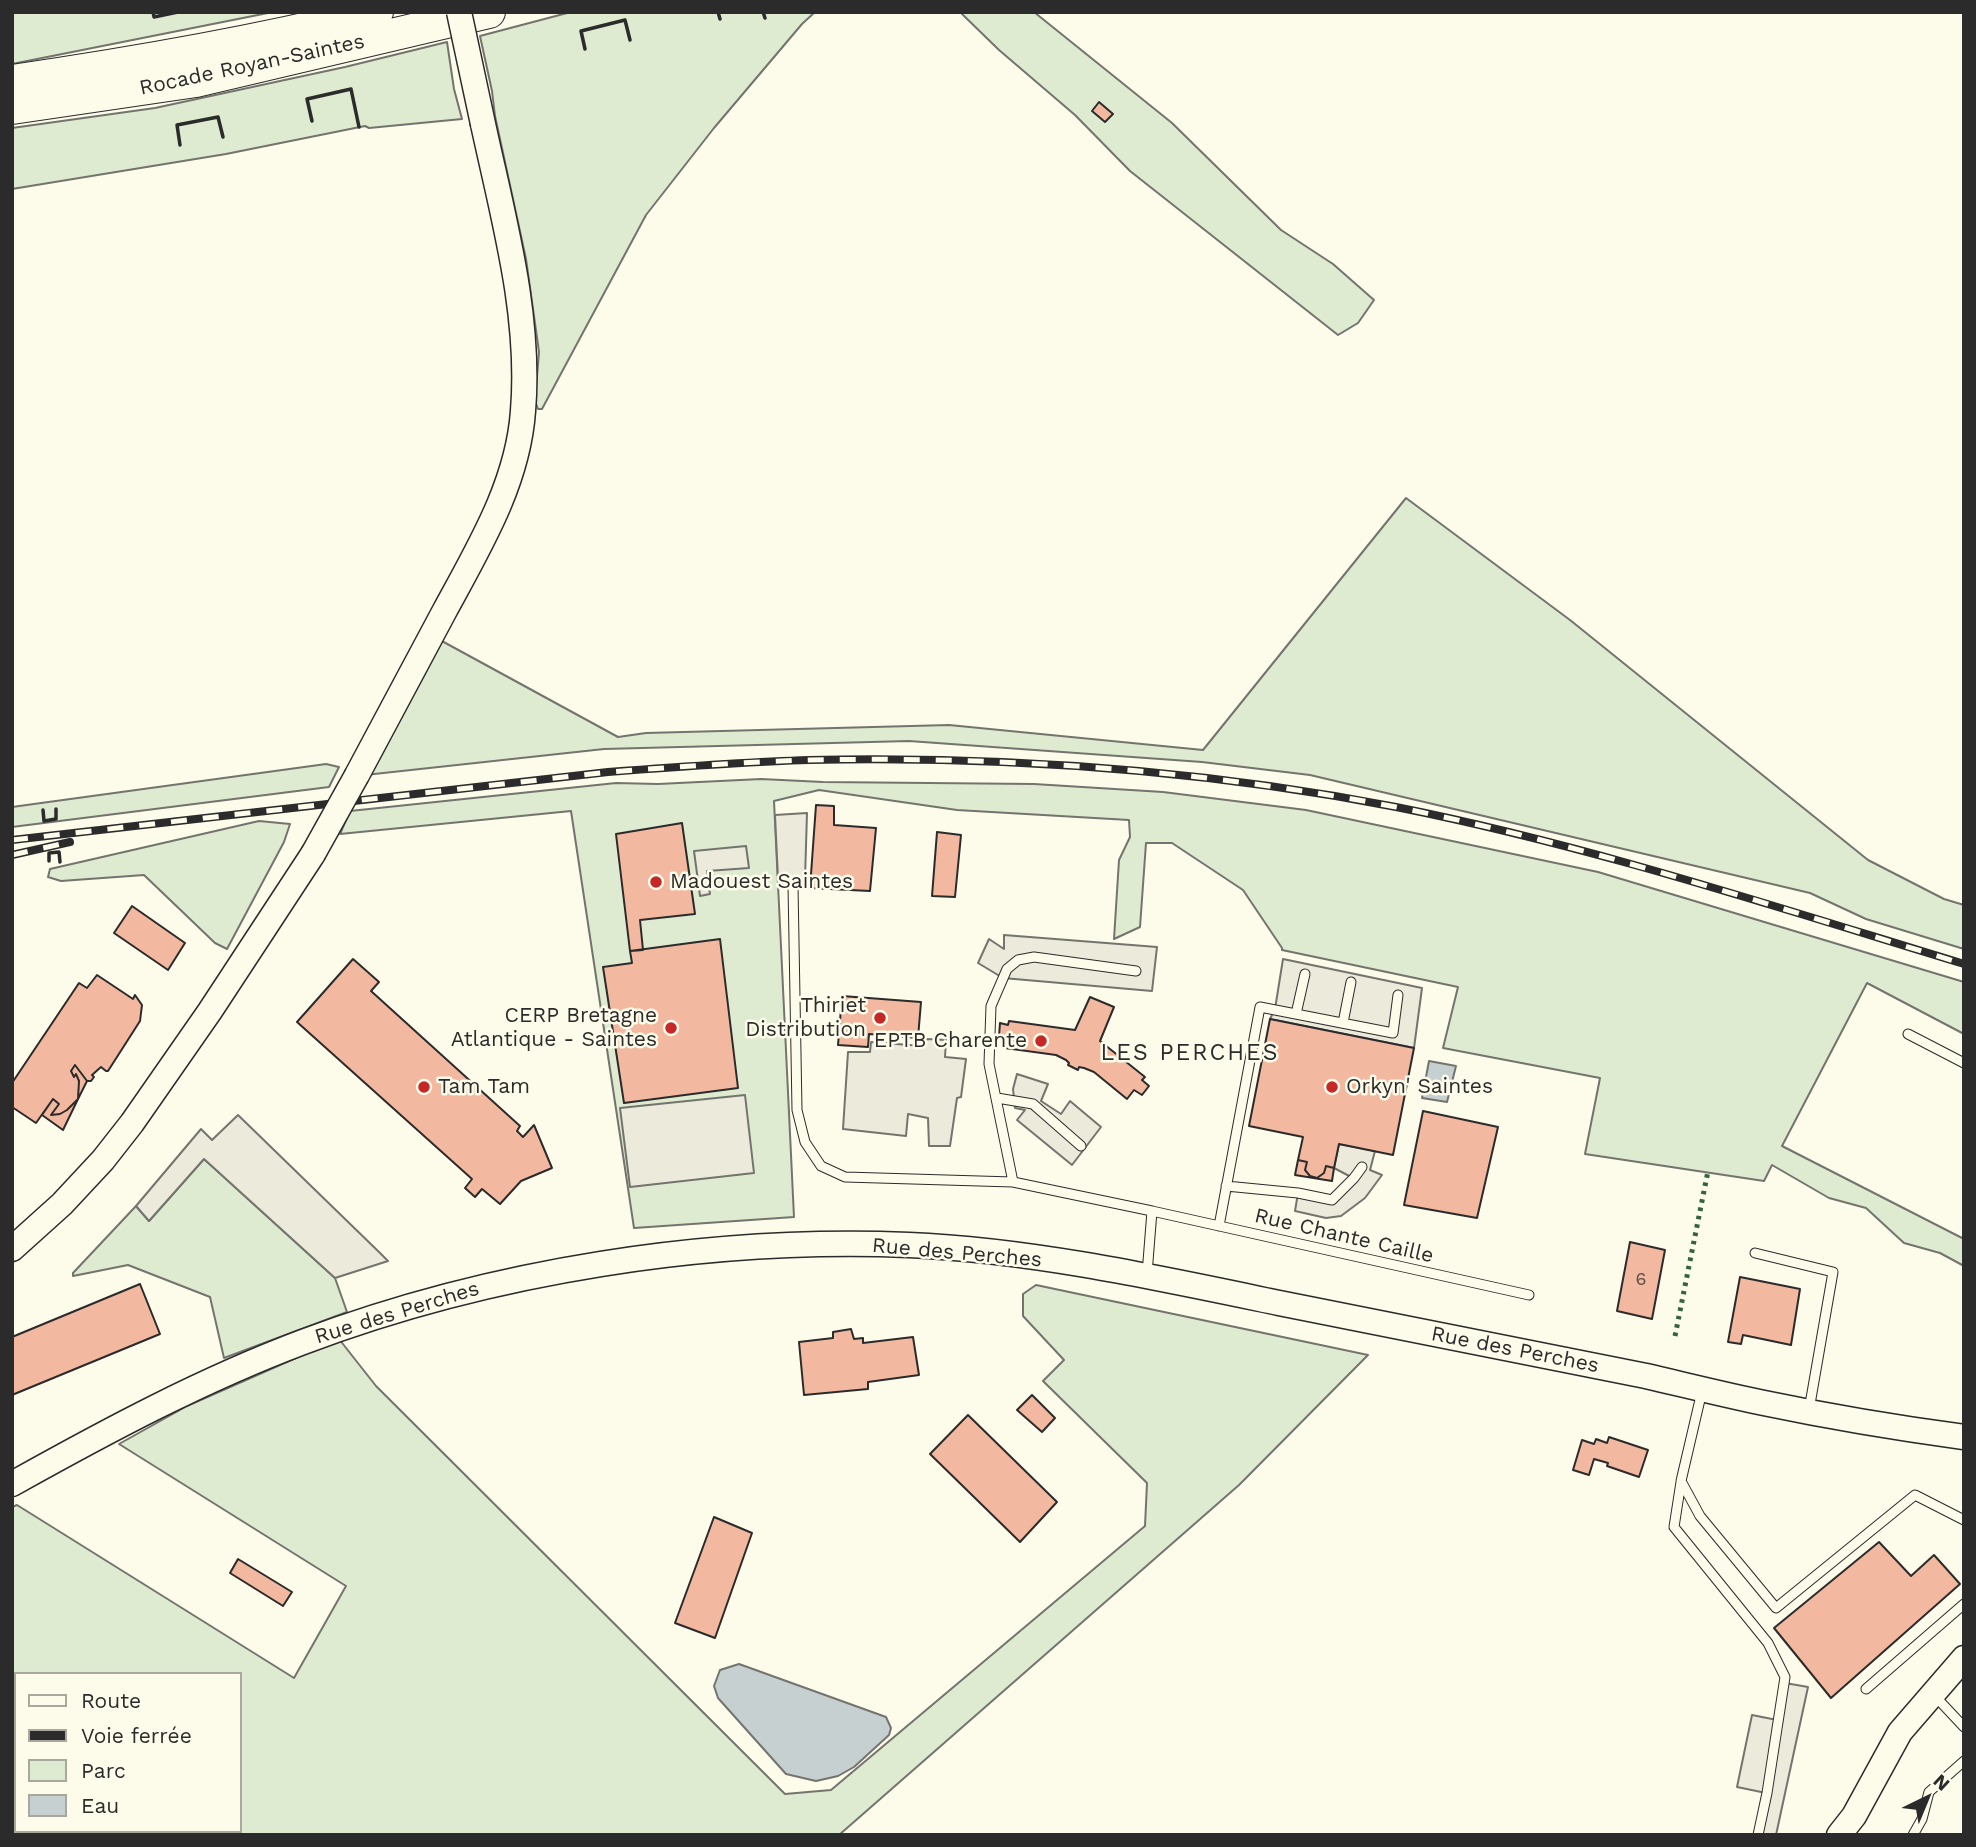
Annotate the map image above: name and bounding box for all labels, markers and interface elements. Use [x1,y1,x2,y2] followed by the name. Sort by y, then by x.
[137,29,367,101] street label: Rocade Royan-Saintes
[670,869,853,895] place label: Madouest Saintes
[648,874,664,890] marker: Madouest Saintes
[745,993,866,1043] place label: Thiriet Distribution
[451,1003,657,1053] place label: CERP Bretagne Atlantique - Saintes
[872,1010,888,1026] marker: Thiriet Distribution
[663,1020,679,1036] marker: CERP Bretagne Atlantique - Saintes
[874,1028,1027,1054] place label: EPTB Charente
[1033,1033,1049,1049] marker: EPTB Charente
[1102,1039,1278,1067] district label: LES PERCHES
[438,1074,530,1100] place label: Tam Tam
[1346,1074,1493,1100] place label: Orkyn' Saintes
[416,1079,432,1095] marker: Tam Tam
[1324,1079,1340,1095] marker: Orkyn' Saintes
[1252,1203,1436,1269] street label: Rue Chante Caille
[871,1233,1043,1273] street label: Rue des Perches
[1636,1269,1646,1291] house number: 6
[312,1276,482,1350] street label: Rue des Perches
[1429,1321,1601,1379] street label: Rue des Perches
[14,1672,242,1833] legend
[81,1688,141,1713] text: Route
[81,1723,192,1748] text: Voie ferrée
[81,1758,126,1783] text: Parc
[1892,1763,1962,1833] north arrow
[1929,1769,1955,1795] text: N
[81,1793,119,1818] text: Eau

